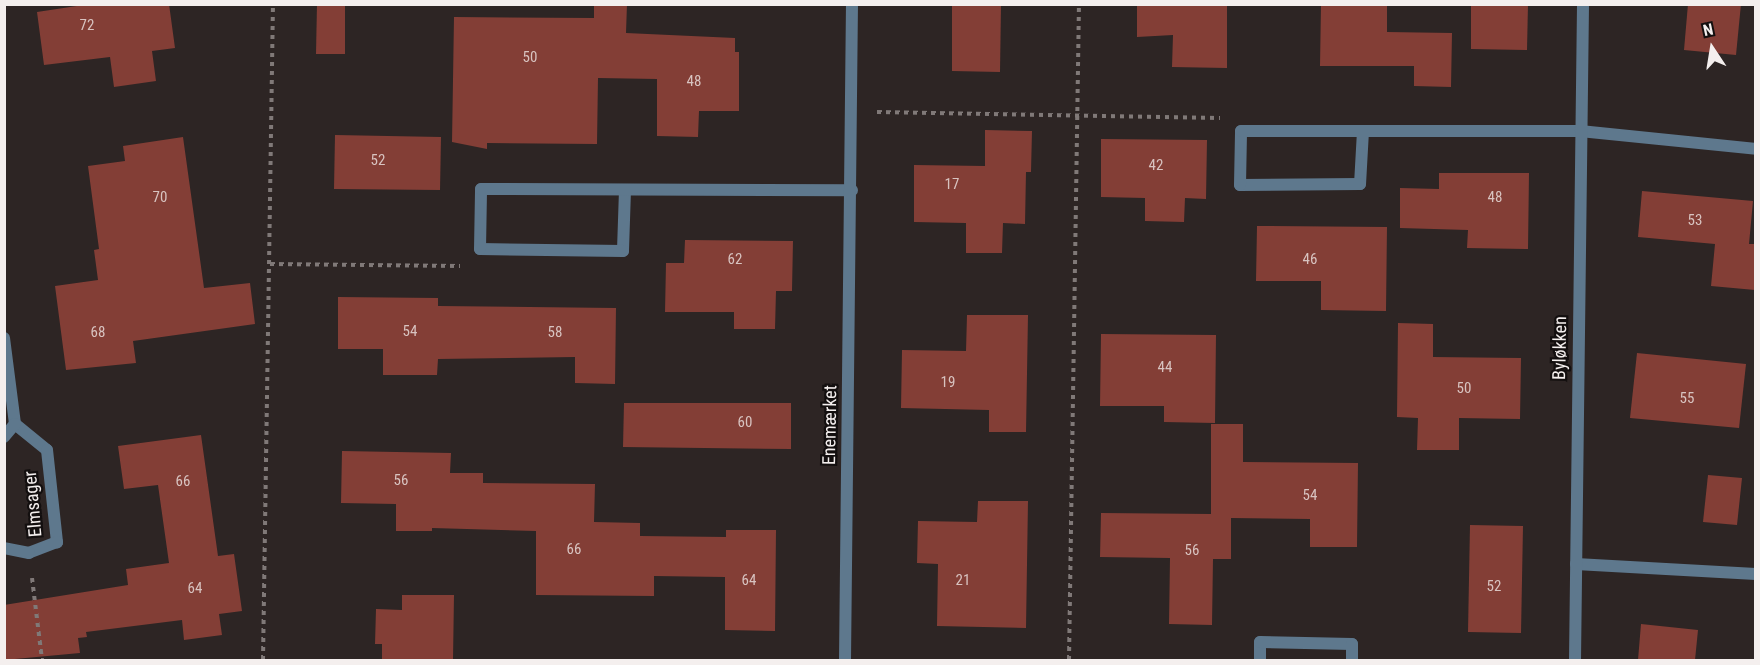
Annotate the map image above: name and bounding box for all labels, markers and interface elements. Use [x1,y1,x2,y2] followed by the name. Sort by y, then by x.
[80,17,94,35] house number: 72
[1682,18,1742,78] north arrow
[1701,20,1715,40] text: N
[523,49,537,67] house number: 50
[687,73,701,91] house number: 48
[371,152,385,170] house number: 52
[1149,157,1163,175] house number: 42
[945,176,959,194] house number: 17
[153,189,167,207] house number: 70
[1488,189,1502,207] house number: 48
[1688,212,1702,230] house number: 53
[728,251,742,269] house number: 62
[1303,251,1317,269] house number: 46
[1549,316,1571,380] street label: Byløkken
[403,323,417,341] house number: 54
[91,324,105,342] house number: 68
[548,324,562,342] house number: 58
[1158,359,1172,377] house number: 44
[941,374,955,392] house number: 19
[1457,380,1471,398] house number: 50
[819,385,841,465] street label: Enemærket
[1680,390,1694,408] house number: 55
[738,414,752,432] house number: 60
[19,470,47,538] street label: Elmsager
[394,472,408,490] house number: 56
[176,473,190,491] house number: 66
[1303,487,1317,505] house number: 54
[567,541,581,559] house number: 66
[1185,542,1199,560] house number: 56
[742,572,756,590] house number: 64
[956,572,970,590] house number: 21
[1487,578,1501,596] house number: 52
[188,580,202,598] house number: 64

